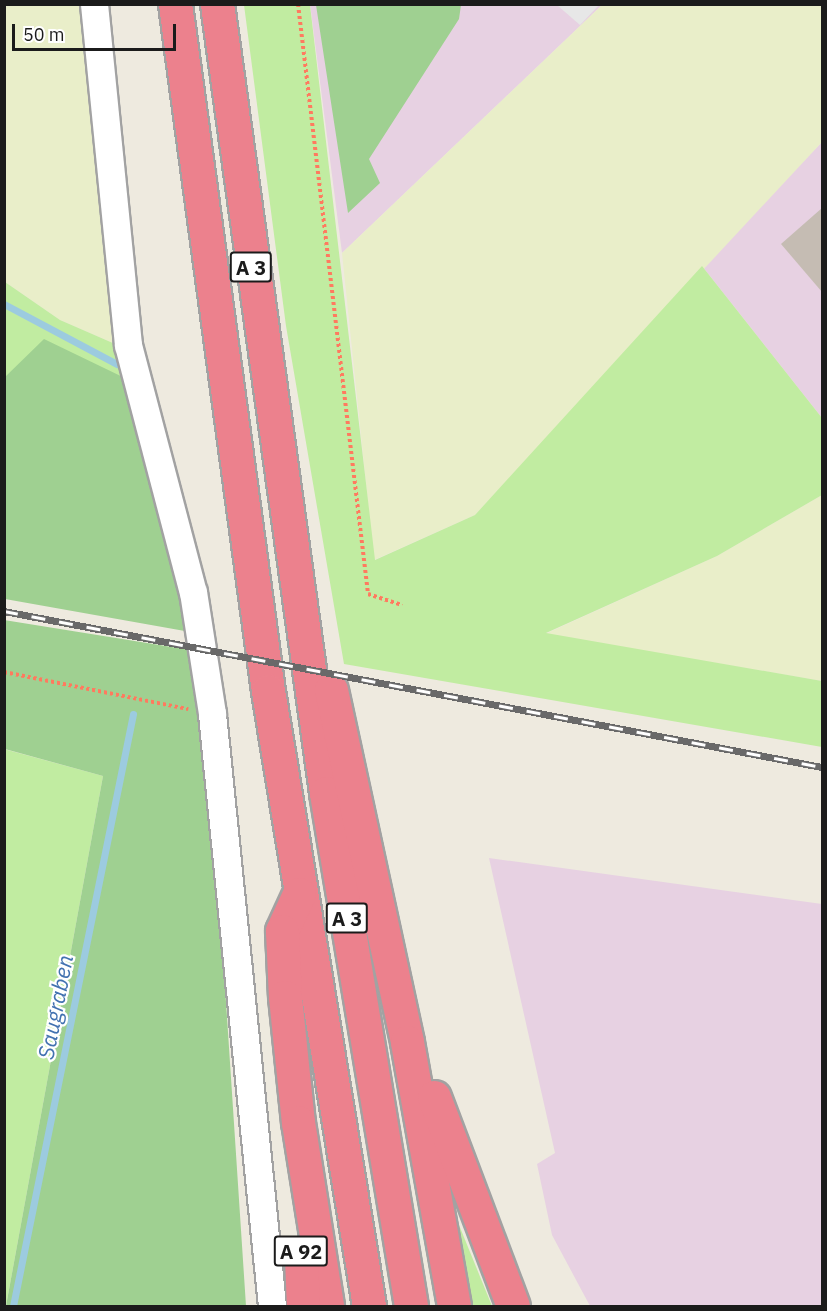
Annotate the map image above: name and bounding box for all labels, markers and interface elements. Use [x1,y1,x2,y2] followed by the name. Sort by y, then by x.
[15,12,178,50] scale bar
[23,23,65,46] text: 50 m
[228,250,274,284] road number: A 3
[324,901,370,935] road number: A 3
[32,952,78,1062] water label: Saugraben
[272,1234,330,1268] road number: A 92

